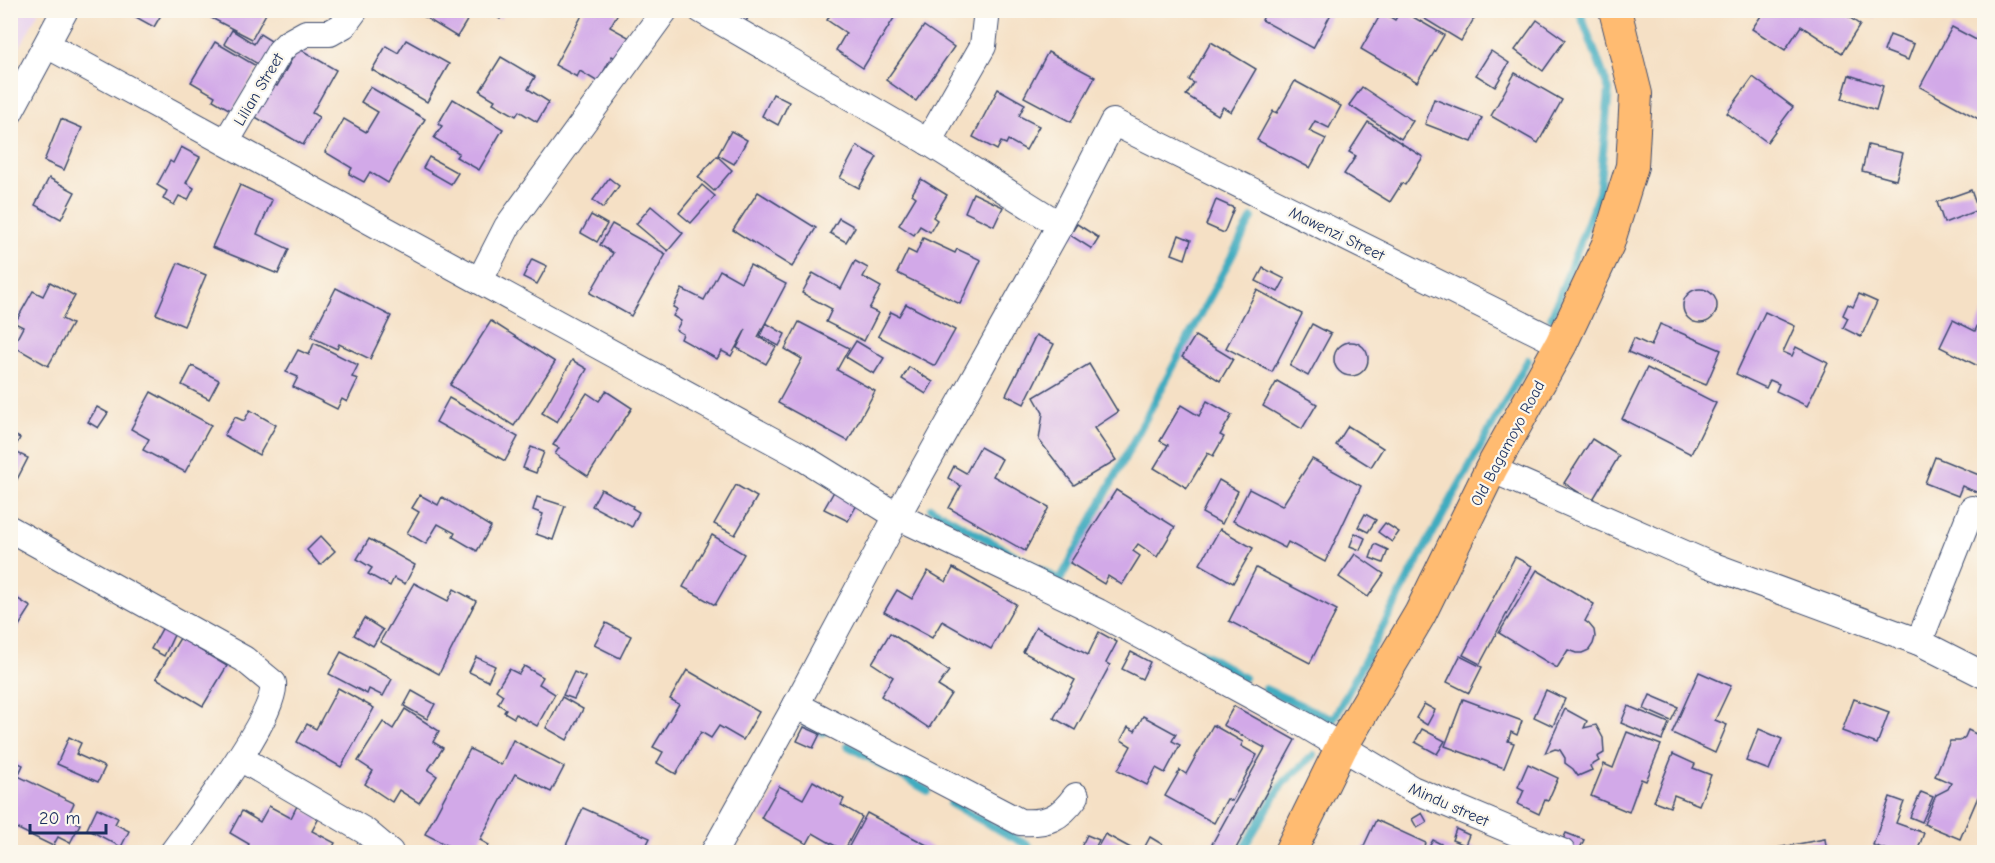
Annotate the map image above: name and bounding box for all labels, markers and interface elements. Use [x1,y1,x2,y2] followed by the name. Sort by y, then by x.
[230,50,288,129] street label: Lilian Street
[1286,203,1388,265] street label: Mawenzi Street
[1467,378,1549,509] street label: Old Bagamoyo Road
[1406,779,1492,831] street label: Mindu street
[30,797,106,835] scale bar
[39,808,80,829] text: 20 m

